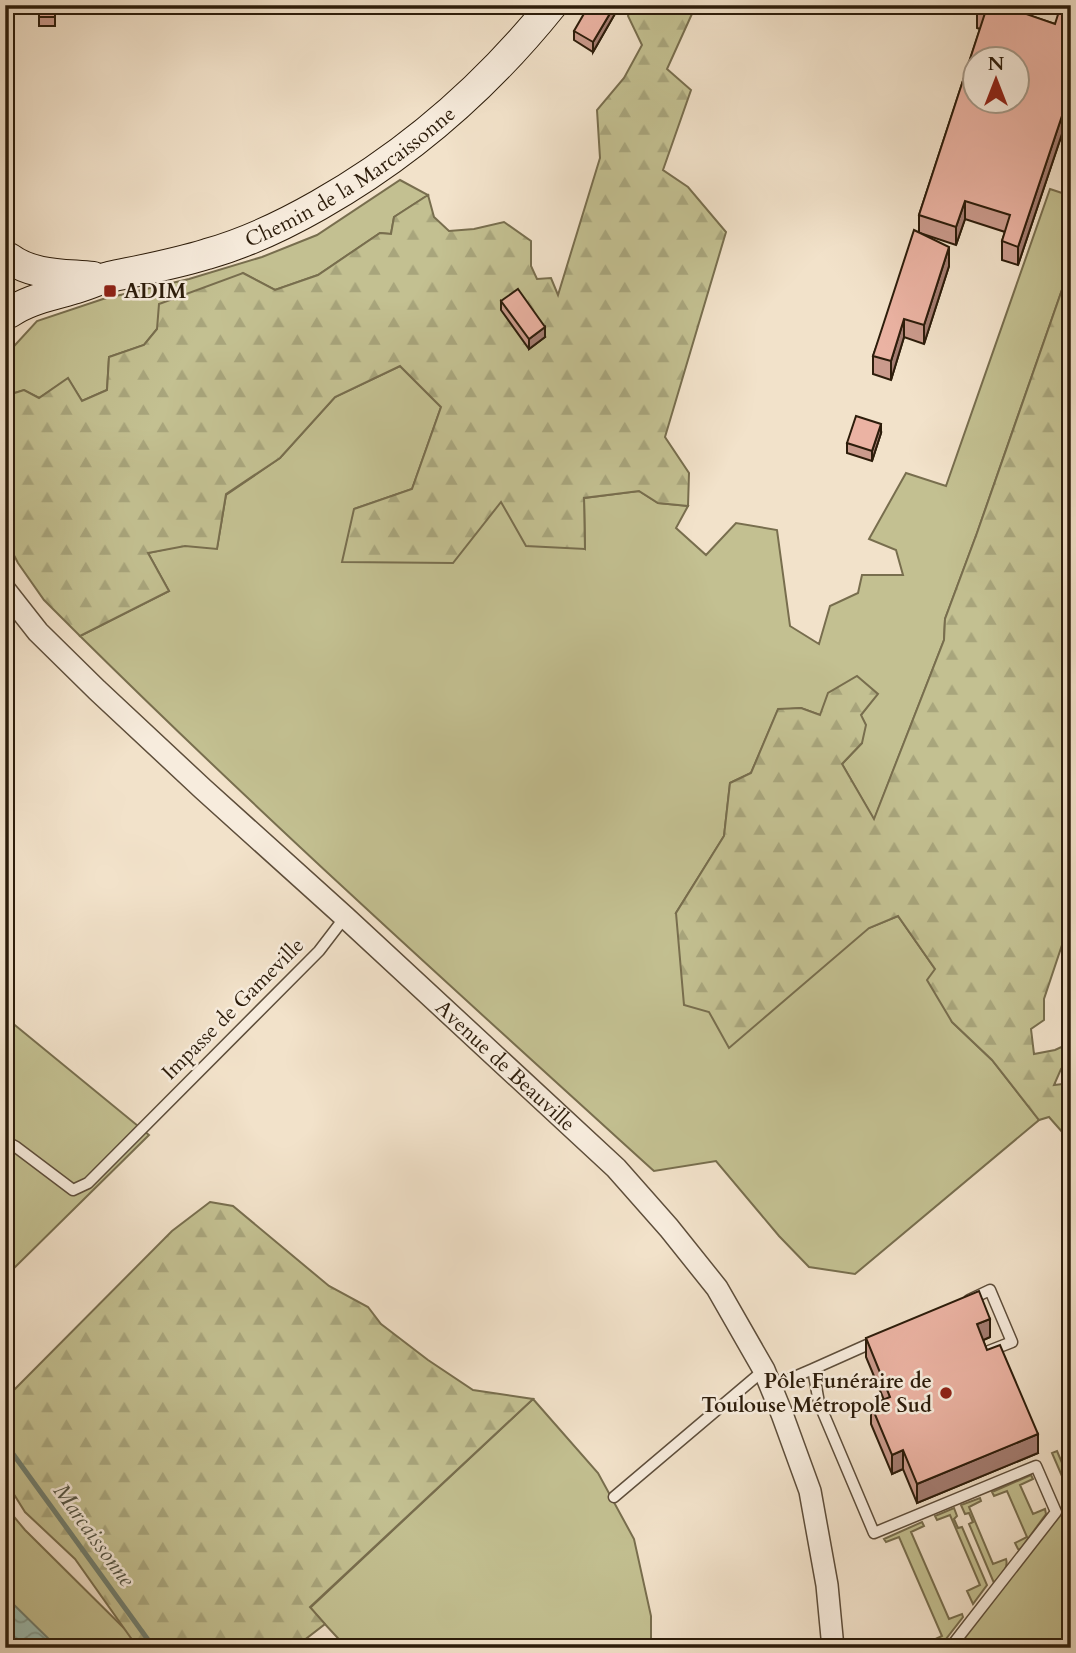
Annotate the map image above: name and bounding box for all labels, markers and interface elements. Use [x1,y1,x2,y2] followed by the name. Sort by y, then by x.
[960,46,1030,116] north arrow
[988,51,1005,77] text: N
[240,99,462,254] street label: Chemin de la Marcaissonne
[124,277,186,306] place label: ADIM
[102,283,118,299] marker: ADIM
[155,931,311,1087] street label: Impasse de Gameville
[429,993,582,1138] street label: Avenue de Beauville
[701,1367,932,1420] place label: Pôle Funéraire de Toulouse Métropole Sud
[938,1385,954,1401] marker: Pôle Funéraire de Toulouse Métropole Sud
[46,1477,142,1593] water label: Marcaissonne

